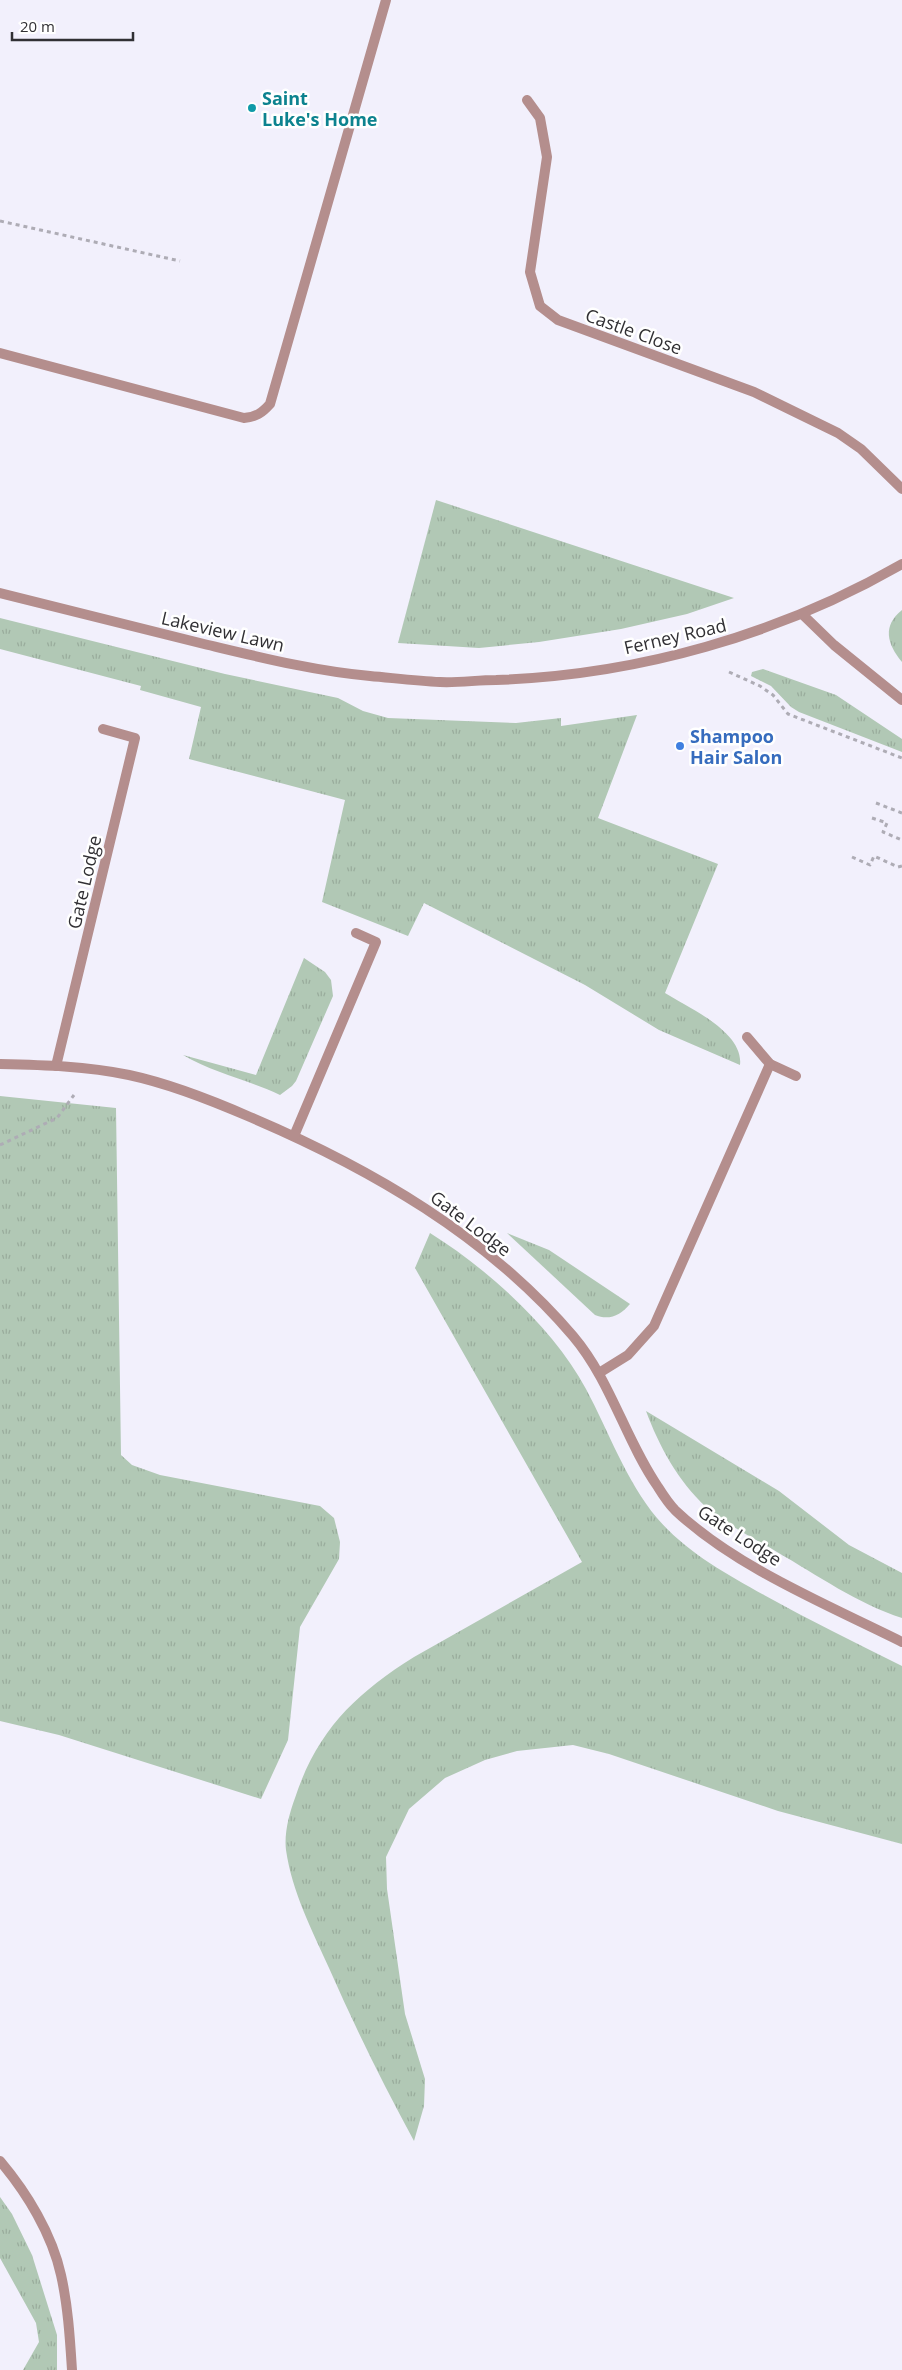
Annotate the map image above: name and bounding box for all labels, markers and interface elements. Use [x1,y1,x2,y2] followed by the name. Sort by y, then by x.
[12,10,134,42] scale bar
[20,16,55,36] text: 20 m
[262,86,377,131] place label: Saint Luke's Home
[246,102,258,114] marker: Saint Luke's Home
[582,302,686,360] street label: Castle Close
[159,605,287,657] street label: Lakeview Lawn
[621,613,729,659] street label: Ferney Road
[690,724,782,769] place label: Shampoo Hair Salon
[674,740,686,752] marker: Shampoo Hair Salon
[62,833,106,931] street label: Gate Lodge
[426,1185,516,1261] street label: Gate Lodge
[693,1499,787,1571] street label: Gate Lodge

